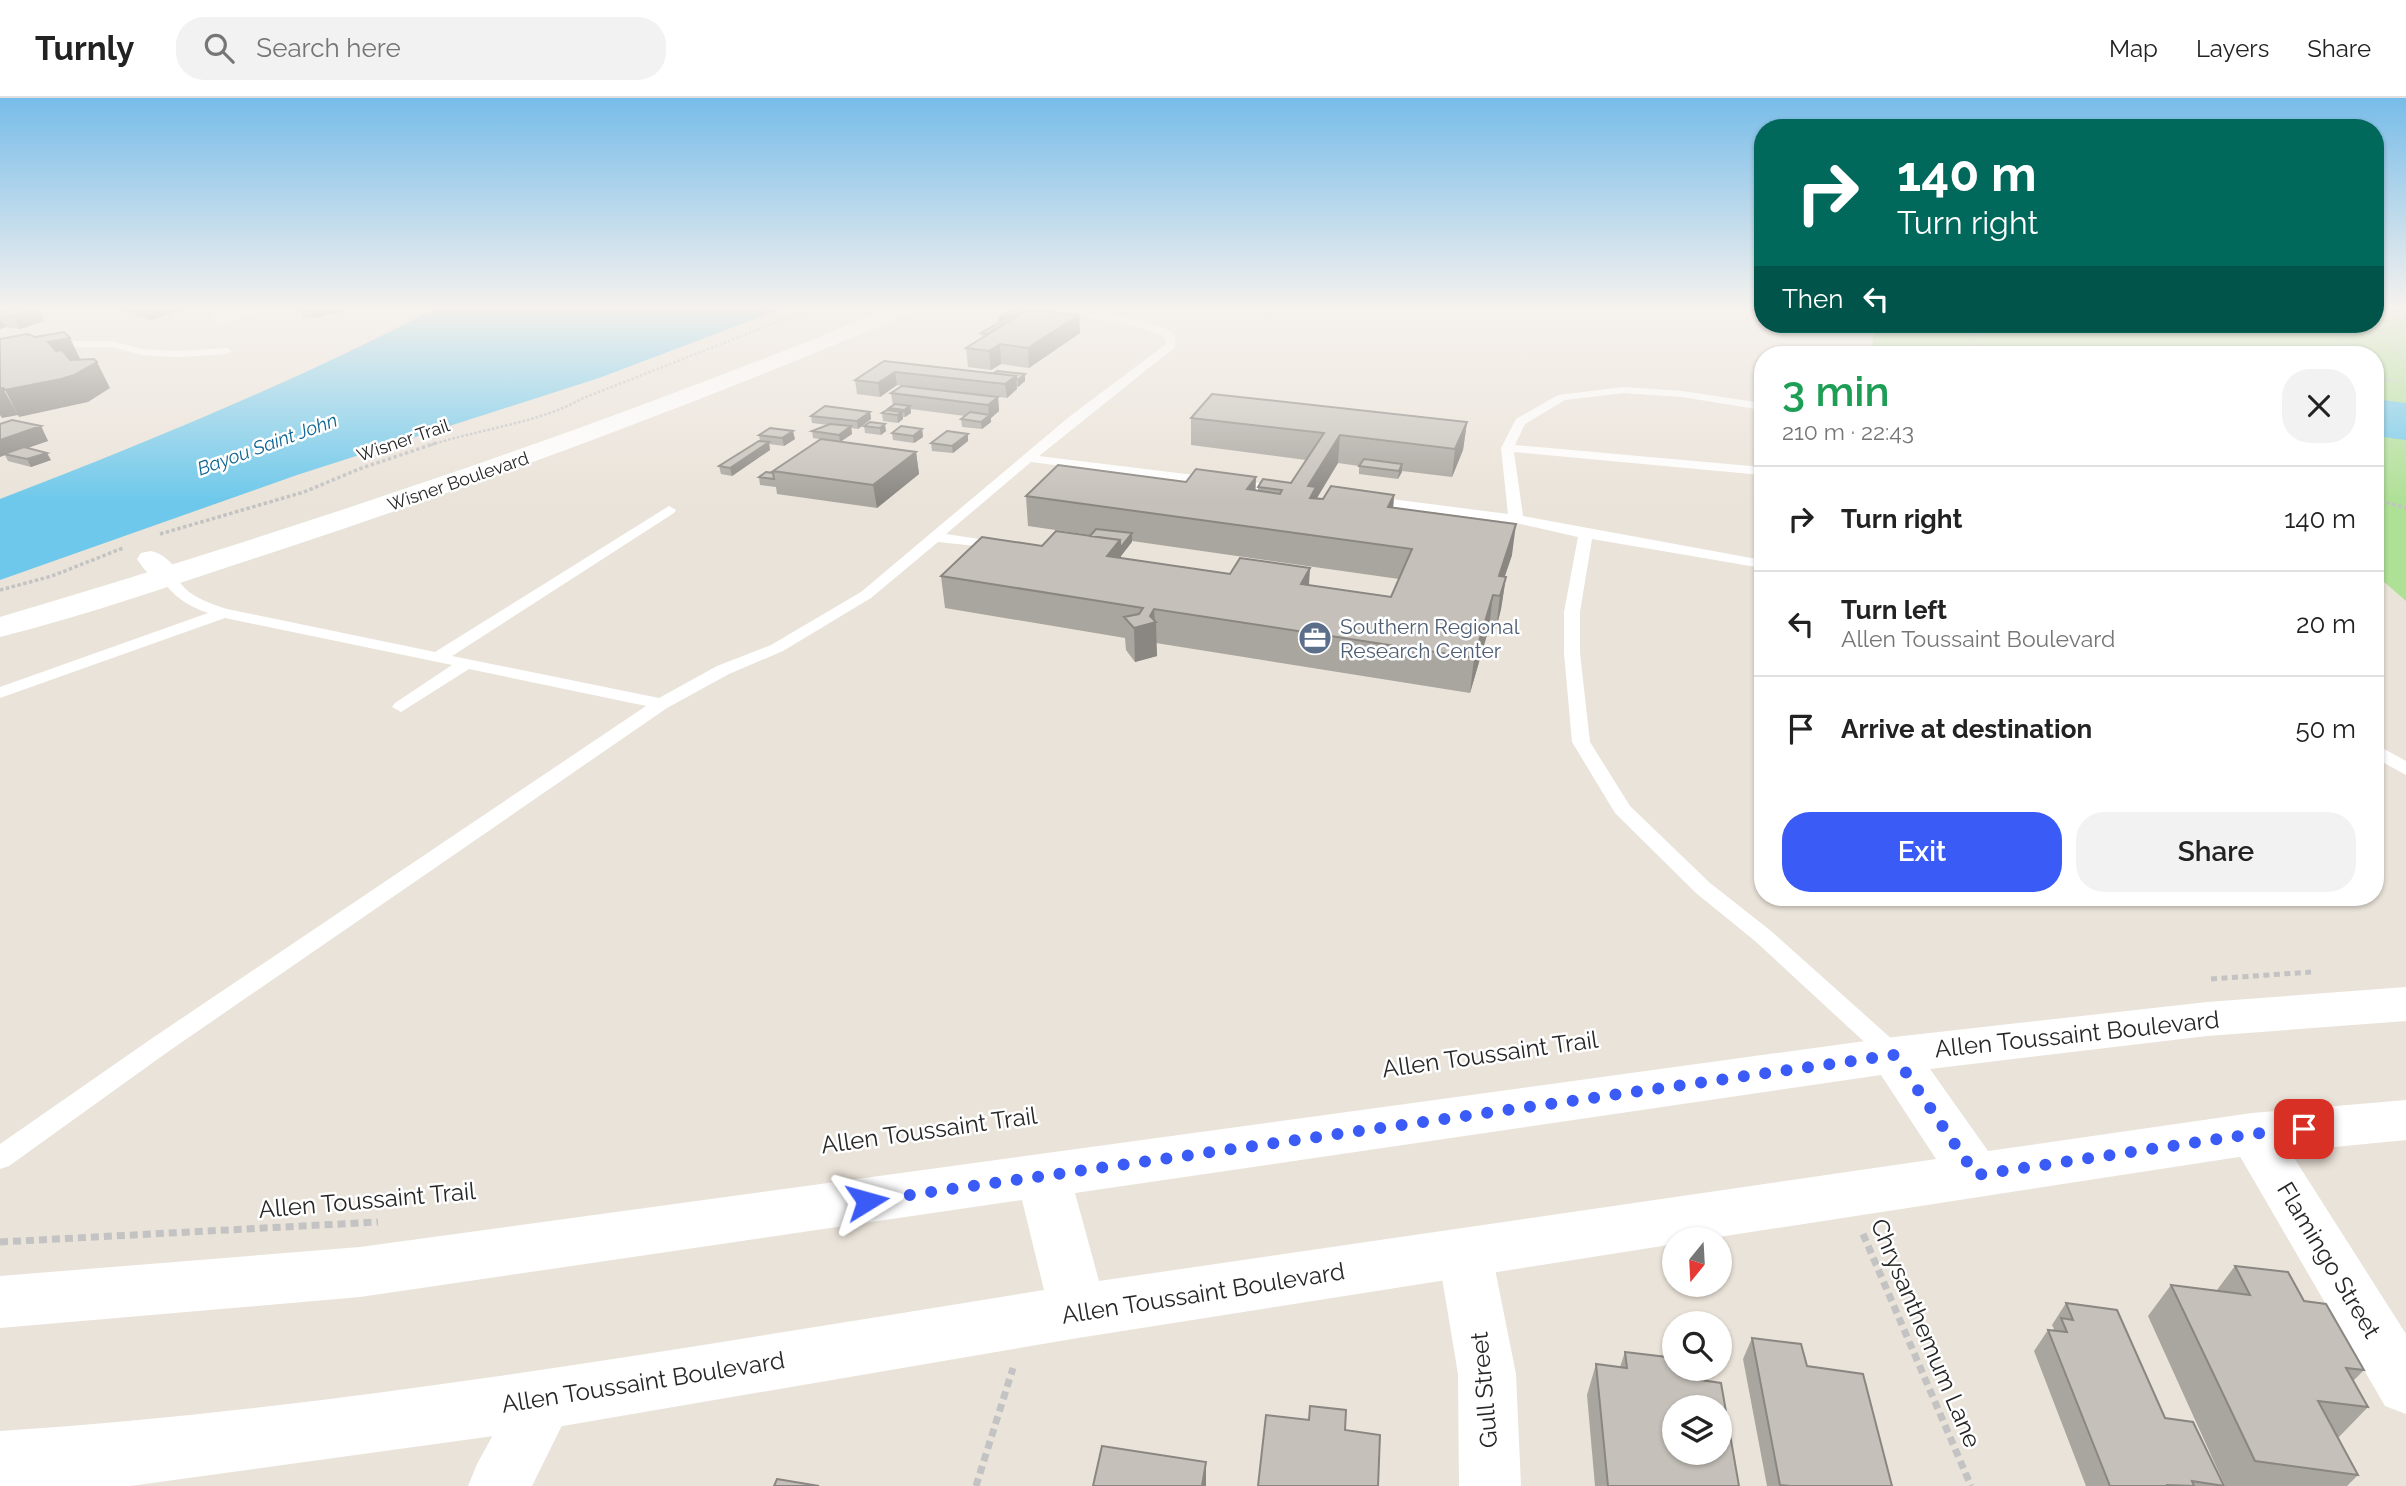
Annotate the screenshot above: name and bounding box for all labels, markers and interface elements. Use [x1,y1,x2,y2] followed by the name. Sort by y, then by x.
[176,17,666,80] search box
[35,29,134,68] text: Turnly
[200,29,238,67] icon: search
[256,33,401,63] text: Search here
[2109,34,2158,63] text: Map
[2196,34,2269,63] text: Layers
[2307,34,2371,63] text: Share
[1897,145,2037,202] text: 140 m
[1782,147,1873,238] icon: right
[1897,204,2038,241] text: Turn right
[1857,280,1895,318] icon: left
[1782,284,1843,314] text: Then
[1782,367,1890,416] text: 3 min
[2282,369,2356,443] button: close
[194,408,340,480] water label: Bayou Saint John
[354,414,452,466] street label: Wisner Trail
[1782,418,1914,445] text: 210 m · 22:43
[385,447,531,515] street label: Wisner Boulevard
[1782,500,1820,538] icon: right
[1841,504,1962,534] text: Turn right
[2284,504,2356,534] text: 140 m
[1841,595,1947,625] text: Turn left
[1782,605,1820,643] icon: left
[2296,609,2356,639] text: 20 m
[1340,614,1520,663] place label: Southern Regional Research Center
[1296,619,1334,657] office icon: Southern Regional Research Center
[1841,625,2115,652] text: Allen Toussaint Boulevard
[1782,710,1820,748] icon: arrive
[1841,714,2092,744] text: Arrive at destination
[2295,714,2356,744] text: 50 m
[1782,812,2062,892] button: Exit
[2076,812,2356,892] button: Share
[1933,1005,2221,1063] street label: Allen Toussaint Boulevard
[1380,1024,1600,1084] street label: Allen Toussaint Trail
[2274,1099,2334,1159] pin
[819,1100,1039,1160] street label: Allen Toussaint Trail
[2285,1110,2323,1148] icon: arrive
[830,1164,904,1238] position arrow
[257,1176,477,1224] street label: Allen Toussaint Trail
[2271,1177,2387,1343] street label: Flamingo Street
[1865,1214,1987,1452] street label: Chrysanthemum Lane
[1662,1227,1732,1297] north arrow
[1662,1227,1732,1465] map controls
[1059,1256,1347,1330] street label: Allen Toussaint Boulevard
[1662,1311,1732,1381] button: search
[1464,1331,1504,1449] street label: Gull Street
[499,1345,787,1419] street label: Allen Toussaint Boulevard
[1662,1395,1732,1465] button: layers

